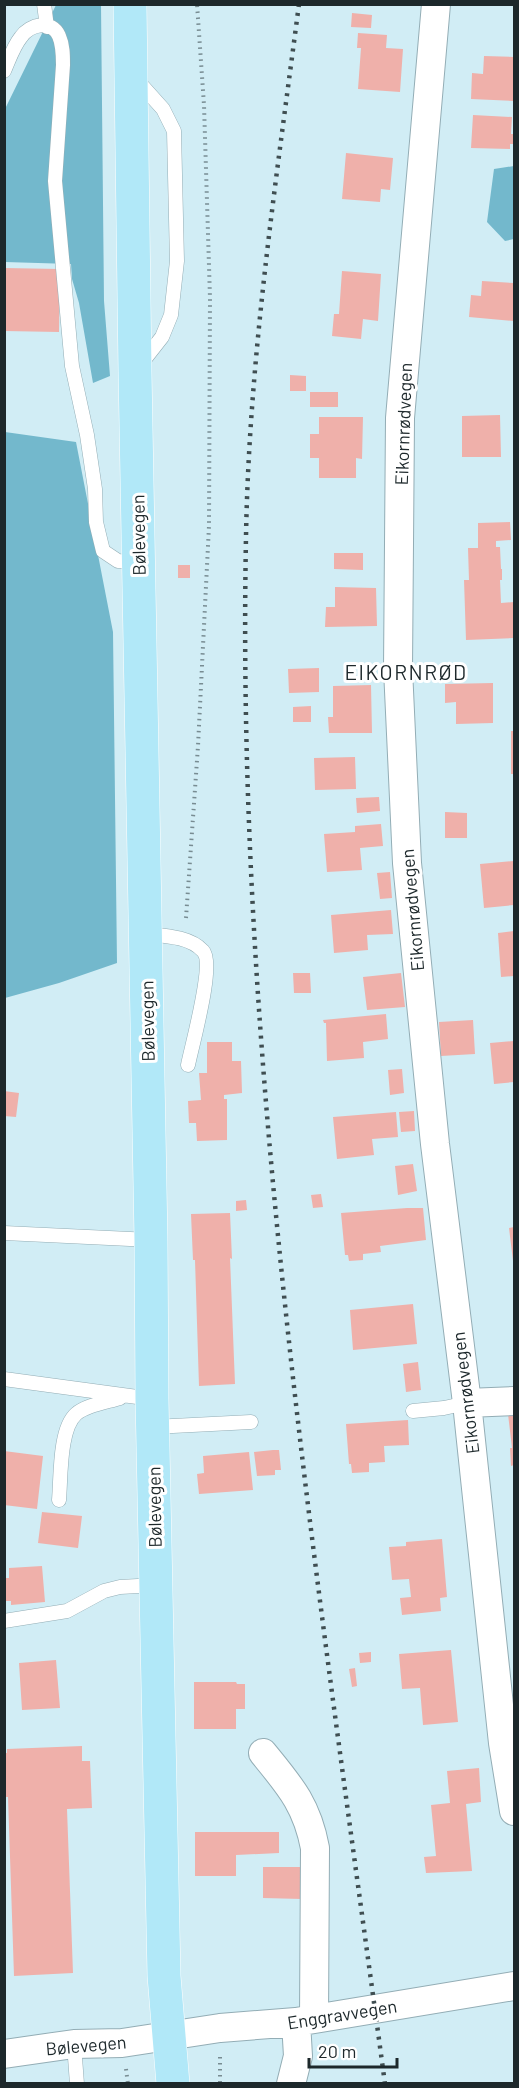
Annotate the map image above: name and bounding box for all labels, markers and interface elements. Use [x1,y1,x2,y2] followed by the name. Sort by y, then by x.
[390,362,416,486] street label: Eikornrødvegen
[126,494,150,576] street label: Bølevegen
[344,659,468,684] district label: EIKORNRØD
[396,848,428,972] street label: Eikornrødvegen
[135,980,159,1062] street label: Bølevegen
[447,1331,483,1455] street label: Eikornrødvegen
[142,1466,166,1548] street label: Bølevegen
[286,1994,398,2034] street label: Enggravvegen
[45,2031,127,2059] street label: Bølevegen
[309,2031,398,2069] scale bar
[318,2040,356,2062] text: 20 m

